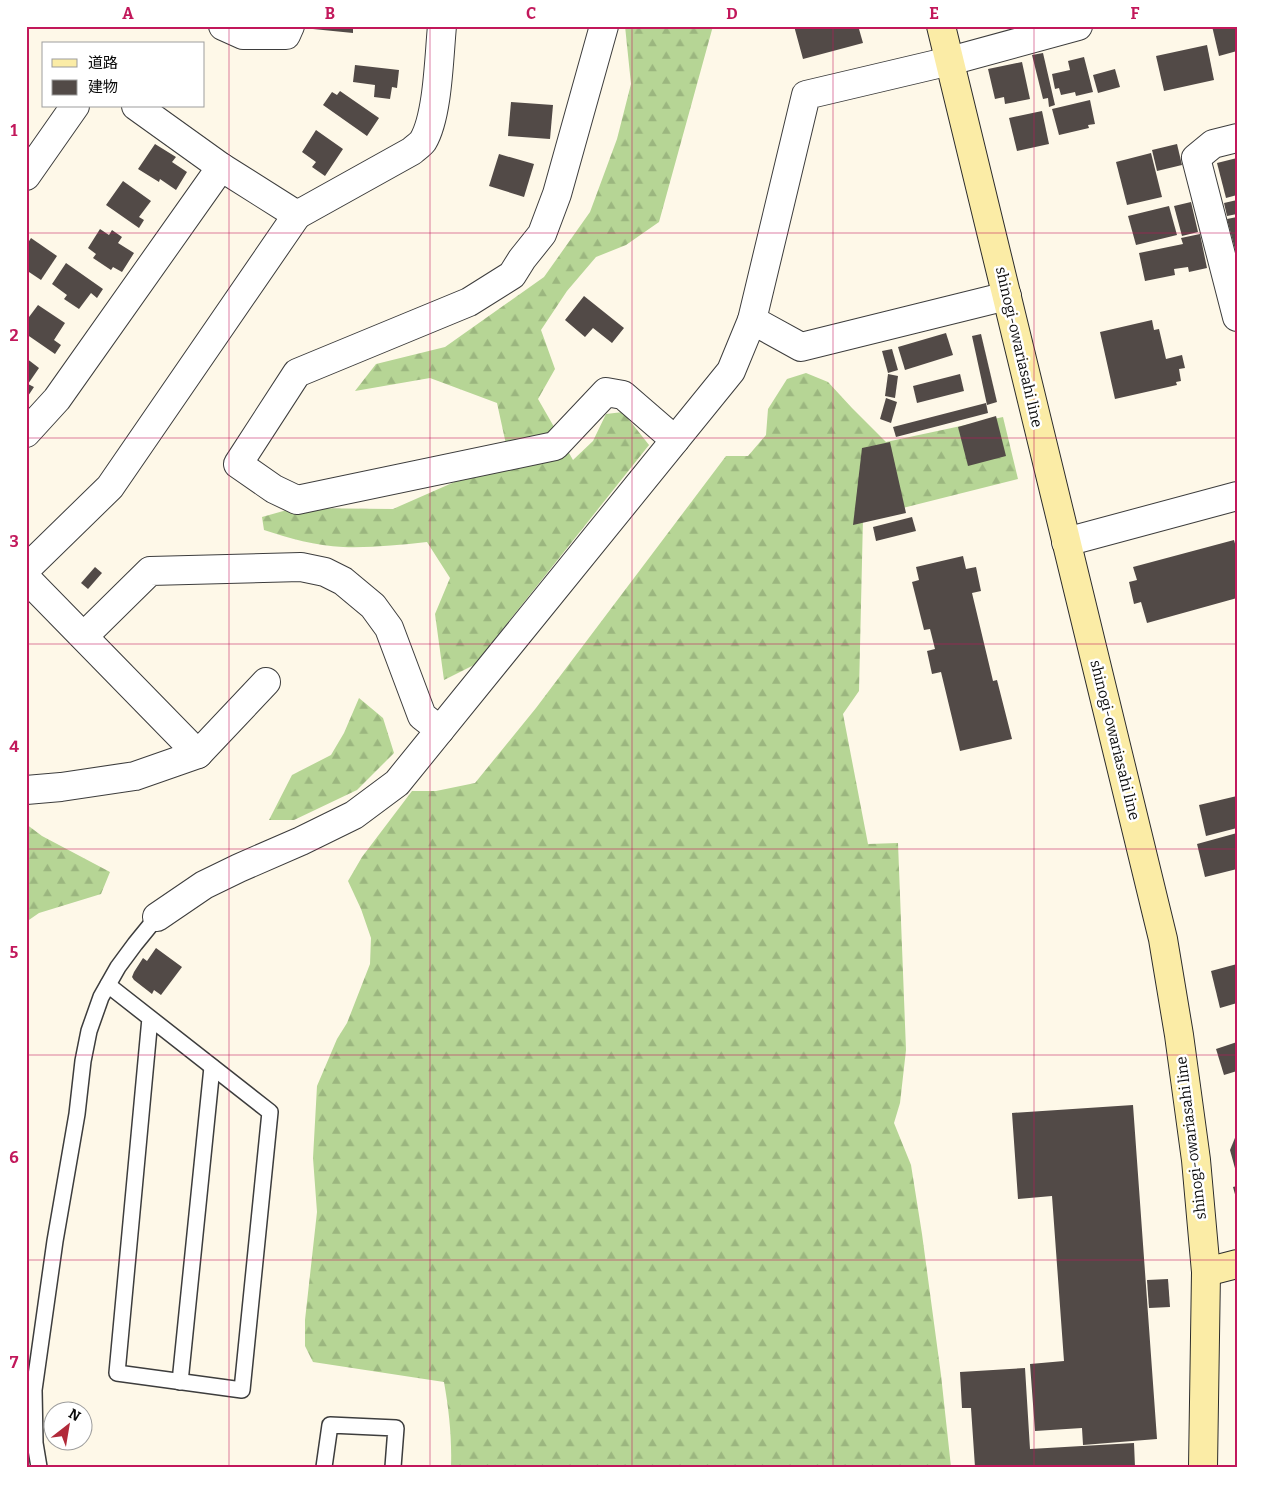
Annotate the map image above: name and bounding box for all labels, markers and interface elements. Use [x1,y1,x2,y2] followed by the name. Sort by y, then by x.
[122,4,134,23] text: A
[325,4,335,23] text: B
[526,4,536,23] text: C
[726,4,738,23] text: D
[929,4,939,23] text: E
[1131,4,1140,23] text: F
[42,42,205,108] legend
[88,54,118,72] text: 道路
[88,78,118,96] text: 建物
[11,121,18,140] text: 1
[992,265,1046,429] street label: shinogi-owariasahi line
[9,326,19,345] text: 2
[9,532,19,551] text: 3
[1086,658,1144,822] street label: shinogi-owariasahi line
[9,737,19,756] text: 4
[10,943,19,962] text: 5
[1172,1055,1210,1221] street label: shinogi-owariasahi line
[9,1148,19,1167] text: 6
[10,1353,19,1372] text: 7
[42,1400,92,1450] north arrow
[65,1405,84,1425] text: N

